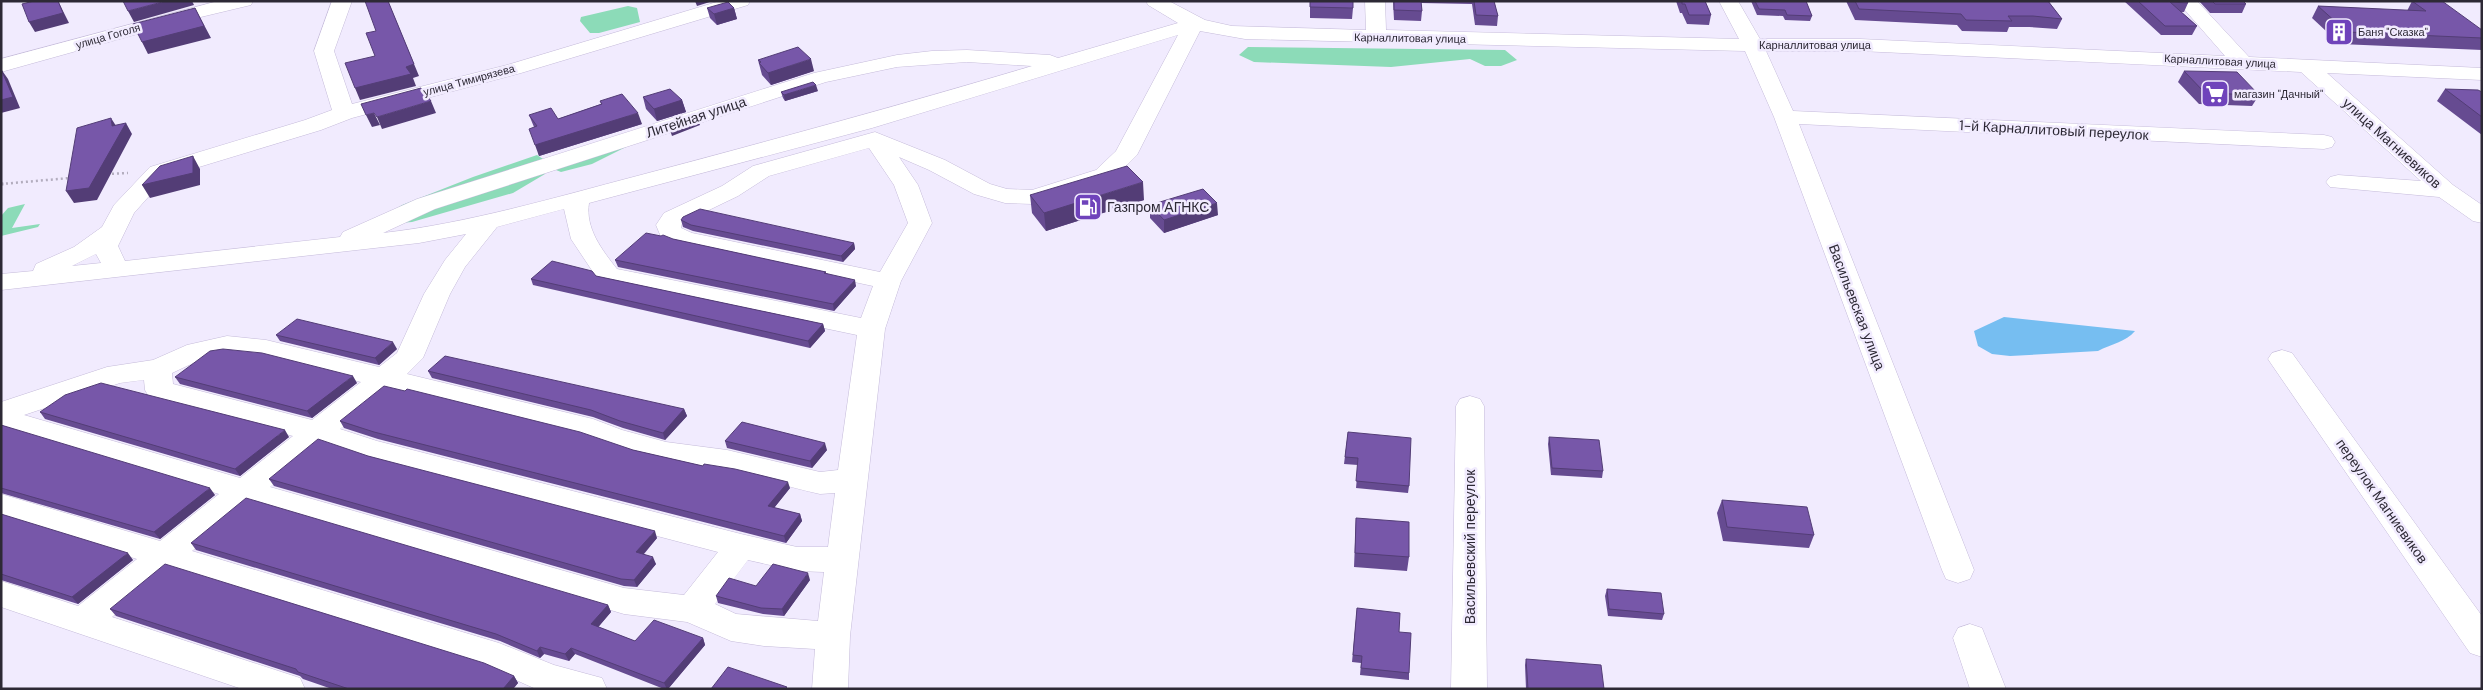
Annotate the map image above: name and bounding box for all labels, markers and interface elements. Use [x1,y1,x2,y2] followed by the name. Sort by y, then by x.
[2324,17,2354,47] building icon: Баня "Сказка"
[74,20,142,52] street label: улица Гоголя
[2358,25,2428,39] place label: Баня "Сказка"
[1354,30,1467,46] street label: Карналлитовая улица
[1759,38,1872,52] street label: Карналлитовая улица
[2164,51,2277,71] street label: Карналлитовая улица
[422,61,517,99] street label: улица Тимирязева
[2200,79,2230,109] supermarket icon: магазин "Дачный"
[2234,87,2323,101] place label: магазин "Дачный"
[644,92,749,142] street label: Литейная улица
[2339,94,2445,192] street label: улица Магниевиков
[1959,116,2150,144] street label: 1-й Карналлитовый переулок
[1073,192,1103,222] fuel station icon: Газпром АГНКС
[1107,198,1209,216] place label: Газпром АГНКС
[1825,241,1889,373] street label: Васильевская улица
[2332,435,2432,567] street label: переулок Магниевиков
[1461,469,1479,624] street label: Васильевский переулок

